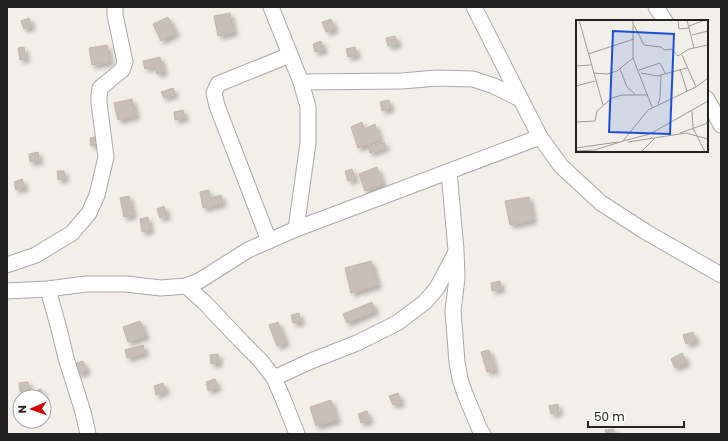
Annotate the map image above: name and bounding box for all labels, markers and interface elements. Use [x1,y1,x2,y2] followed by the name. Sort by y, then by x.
[576,20,708,152] inset map
[12,389,52,429] north arrow
[588,403,684,429] scale bar
[14,405,30,414] text: N
[594,408,625,425] text: 50 m

